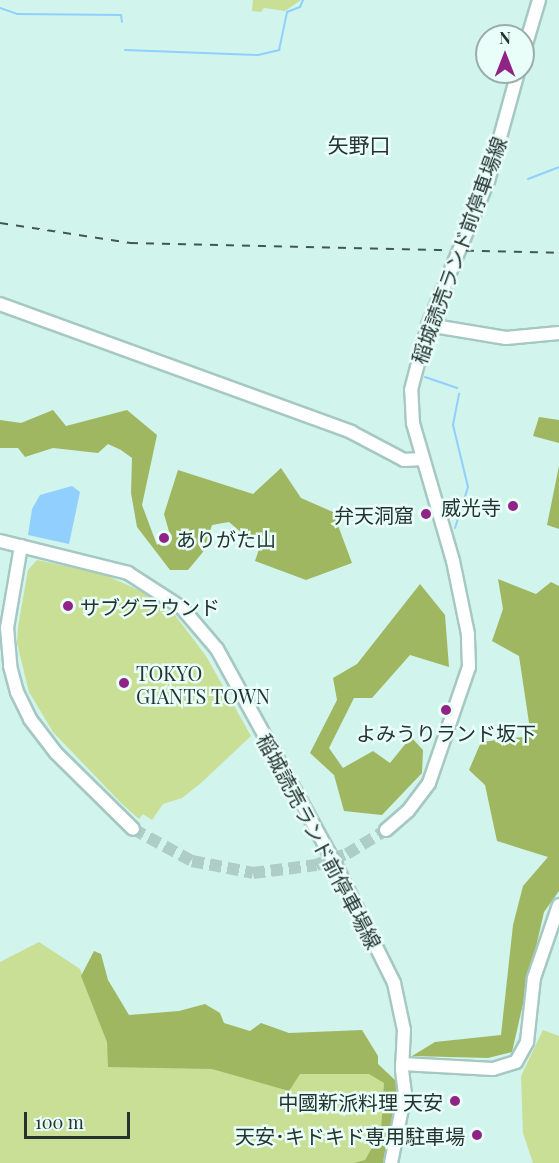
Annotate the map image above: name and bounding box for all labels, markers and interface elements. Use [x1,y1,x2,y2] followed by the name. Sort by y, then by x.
[475,24,535,84] north arrow
[499,27,511,48] text: N
[328,131,390,157] district label: 矢野口
[406,133,510,367] street label: 稲城読売ランド前停車場線
[441,494,501,518] place label: 威光寺
[506,499,520,513] marker: 威光寺
[334,502,414,526] place label: 弁天洞窟
[419,507,433,521] marker: 弁天洞窟
[176,526,276,550] place label: ありがた山
[157,531,171,545] marker: ありがた山
[80,594,220,618] place label: サブグラウンド
[61,599,75,613] marker: サブグラウンド
[136,660,271,707] place label: TOKYO GIANTS TOWN
[117,676,131,690] marker: TOKYO GIANTS TOWN
[439,703,453,717] marker: よみうりランド坂下
[356,720,536,744] place label: よみうりランド坂下
[253,729,387,953] street label: 稲城読売ランド前停車場線
[278,1089,443,1113] place label: 中國新派料理 天安
[448,1094,462,1108] marker: 中國新派料理 天安
[27,1100,134,1138] scale bar
[35,1110,84,1134] text: 100 m
[235,1123,465,1147] place label: 天安･キドキド専用駐車場
[470,1128,484,1142] marker: 天安･キドキド専用駐車場

